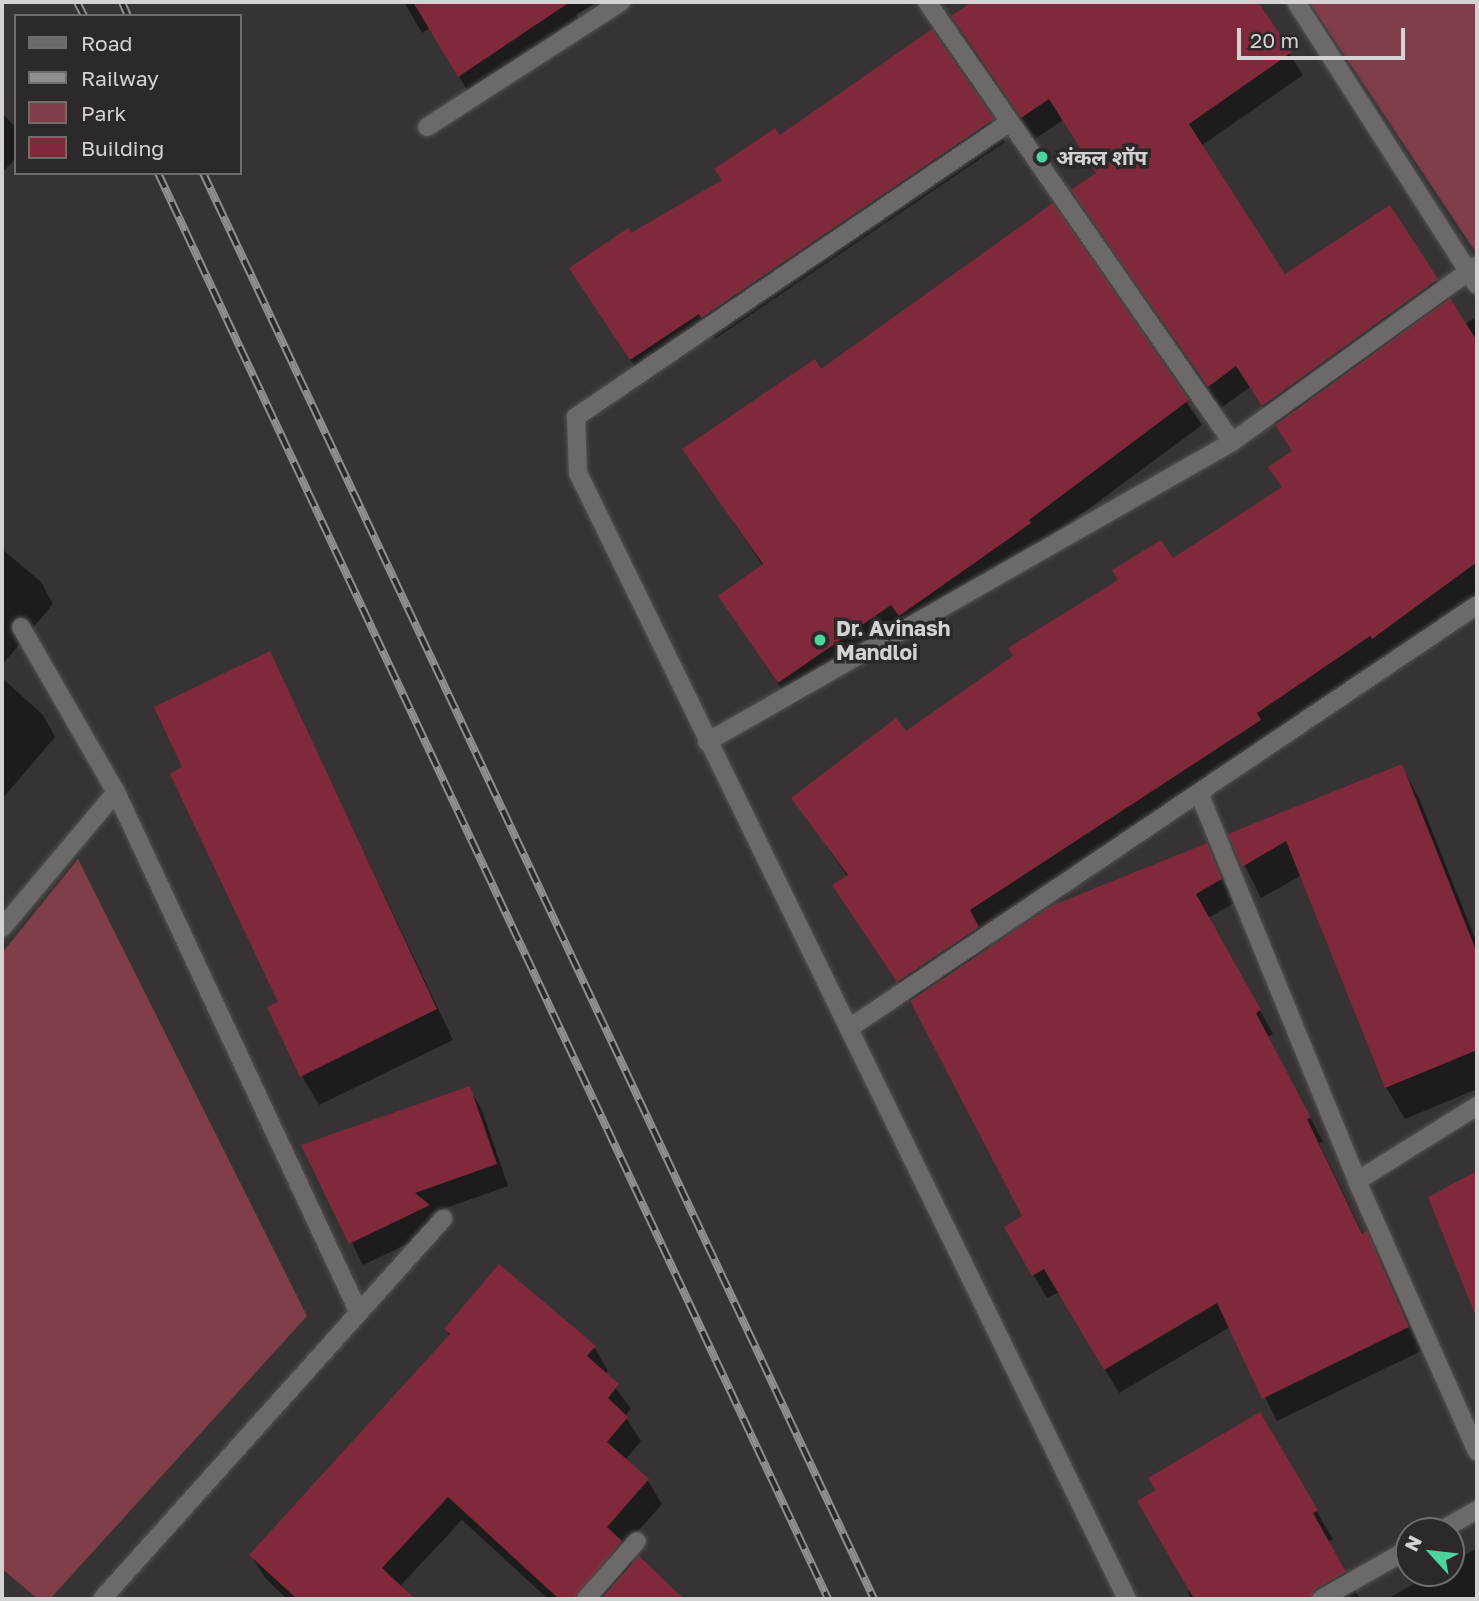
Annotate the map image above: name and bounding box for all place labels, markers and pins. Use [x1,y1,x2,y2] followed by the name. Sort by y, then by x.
[1056,144,1147,170] place label: अंकल शॉप
[1034,149,1050,165] marker: अंकल शॉप
[836,615,951,665] place label: Dr. Avinash Mandloi
[810,630,830,650] marker: Dr. Avinash Mandloi

